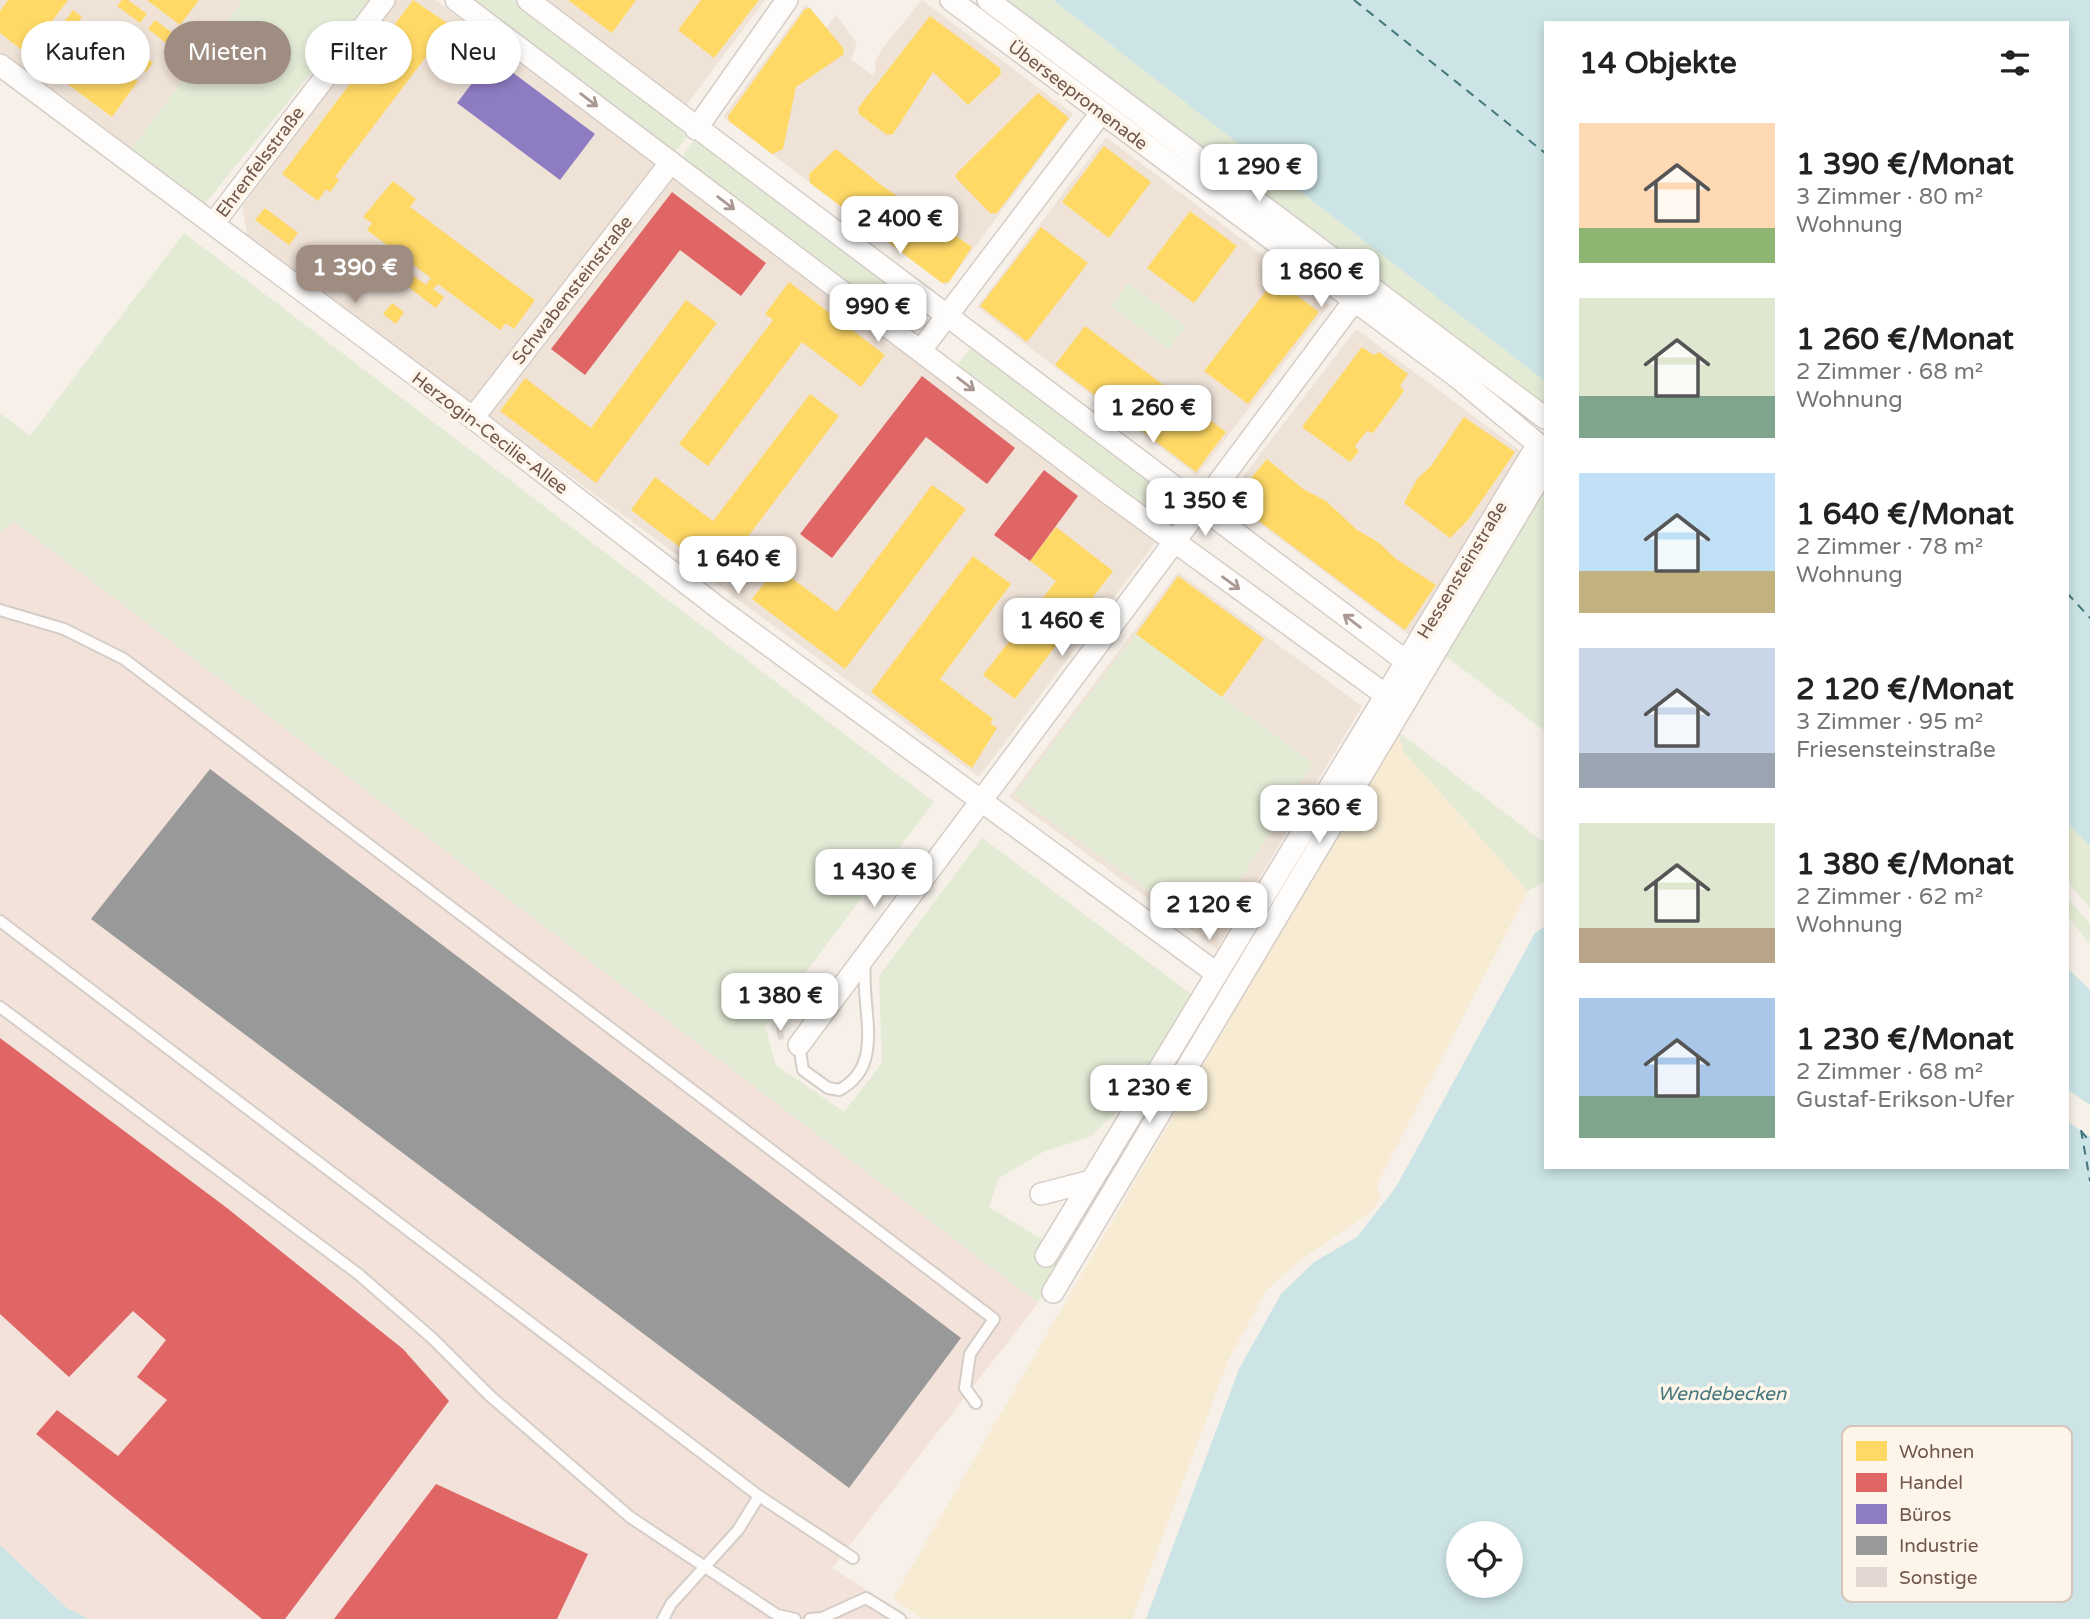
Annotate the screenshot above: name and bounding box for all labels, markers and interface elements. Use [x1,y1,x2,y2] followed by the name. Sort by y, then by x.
[21,21,150,84] chip: Kaufen
[164,21,291,84] chip: Mieten
[305,21,412,84] chip: Filter
[426,21,521,84] chip: Neu
[1004,35,1152,155] street label: Überseepromenade
[1996,44,2034,82] icon: filters
[1579,45,1737,82] text: 14 Objekte
[579,93,598,107] one-way arrow
[211,102,309,222] street label: Ehrenfelsstraße
[1194,144,1324,204] pin: 1 290 €
[1796,146,2014,183] text: 1 390 €/Monat
[1635,151,1719,235] icon: home
[1216,153,1302,181] text: 1 290 €
[1796,183,1983,211] text: 3 Zimmer · 80 m²
[716,196,735,210] one-way arrow
[835,196,965,256] pin: 2 400 €
[857,205,943,233] text: 2 400 €
[507,211,637,369] street label: Schwabensteinstraße
[1796,211,1903,239] text: Wohnung
[290,246,420,305] pin: 1 390 €
[1256,250,1386,309] pin: 1 860 €
[312,254,398,282] text: 1 390 €
[1278,258,1364,286] text: 1 860 €
[829,284,927,344] pin: 990 €
[846,293,911,321] text: 990 €
[1796,321,2014,358] text: 1 260 €/Monat
[1635,326,1719,410] icon: home
[1796,358,1983,386] text: 2 Zimmer · 68 m²
[408,367,572,499] street label: Herzogin-Cecilie-Allee
[956,377,975,392] one-way arrow
[1088,386,1218,445] pin: 1 260 €
[1796,386,1903,414] text: Wohnung
[1110,394,1196,422] text: 1 260 €
[1140,478,1270,538] pin: 1 350 €
[1162,487,1248,515] text: 1 350 €
[1796,496,2014,533] text: 1 640 €/Monat
[1412,497,1512,643] street label: Hessensteinstraße
[1635,501,1719,585] icon: home
[1796,533,1983,561] text: 2 Zimmer · 78 m²
[673,536,803,596] pin: 1 640 €
[695,545,781,573] text: 1 640 €
[1796,561,1903,589] text: Wohnung
[1221,575,1240,590] one-way arrow
[997,598,1127,658] pin: 1 460 €
[1019,607,1105,635] text: 1 460 €
[1343,614,1362,629] one-way arrow
[1796,671,2014,708] text: 2 120 €/Monat
[1635,676,1719,760] icon: home
[1796,708,1983,736] text: 3 Zimmer · 95 m²
[1796,736,1996,764] text: Friesensteinstraße
[1254,786,1384,845] pin: 2 360 €
[1276,794,1362,822] text: 2 360 €
[1796,846,2014,883] text: 1 380 €/Monat
[809,850,939,909] pin: 1 430 €
[1635,851,1719,935] icon: home
[831,858,917,886] text: 1 430 €
[1144,883,1274,942] pin: 2 120 €
[1796,883,1983,911] text: 2 Zimmer · 62 m²
[1166,891,1252,919] text: 2 120 €
[1796,911,1903,939] text: Wohnung
[715,974,845,1033] pin: 1 380 €
[737,982,823,1010] text: 1 380 €
[1796,1021,2014,1058] text: 1 230 €/Monat
[1635,1026,1719,1110] icon: home
[1796,1058,1983,1086] text: 2 Zimmer · 68 m²
[1084,1066,1214,1125] pin: 1 230 €
[1106,1074,1192,1102] text: 1 230 €
[1796,1086,2014,1114] text: Gustaf-Erikson-Ufer
[1658,1383,1787,1405] water label: Wendebecken
[1842,1426,2072,1602] legend
[1899,1441,1974,1463] text: Wohnen
[1899,1472,1963,1494] text: Handel
[1899,1504,1951,1526] text: Büros
[1446,1521,1523,1598] map controls
[1446,1521,1523,1598] button: locate
[1899,1535,1978,1557] text: Industrie
[1899,1567,1978,1589] text: Sonstige

